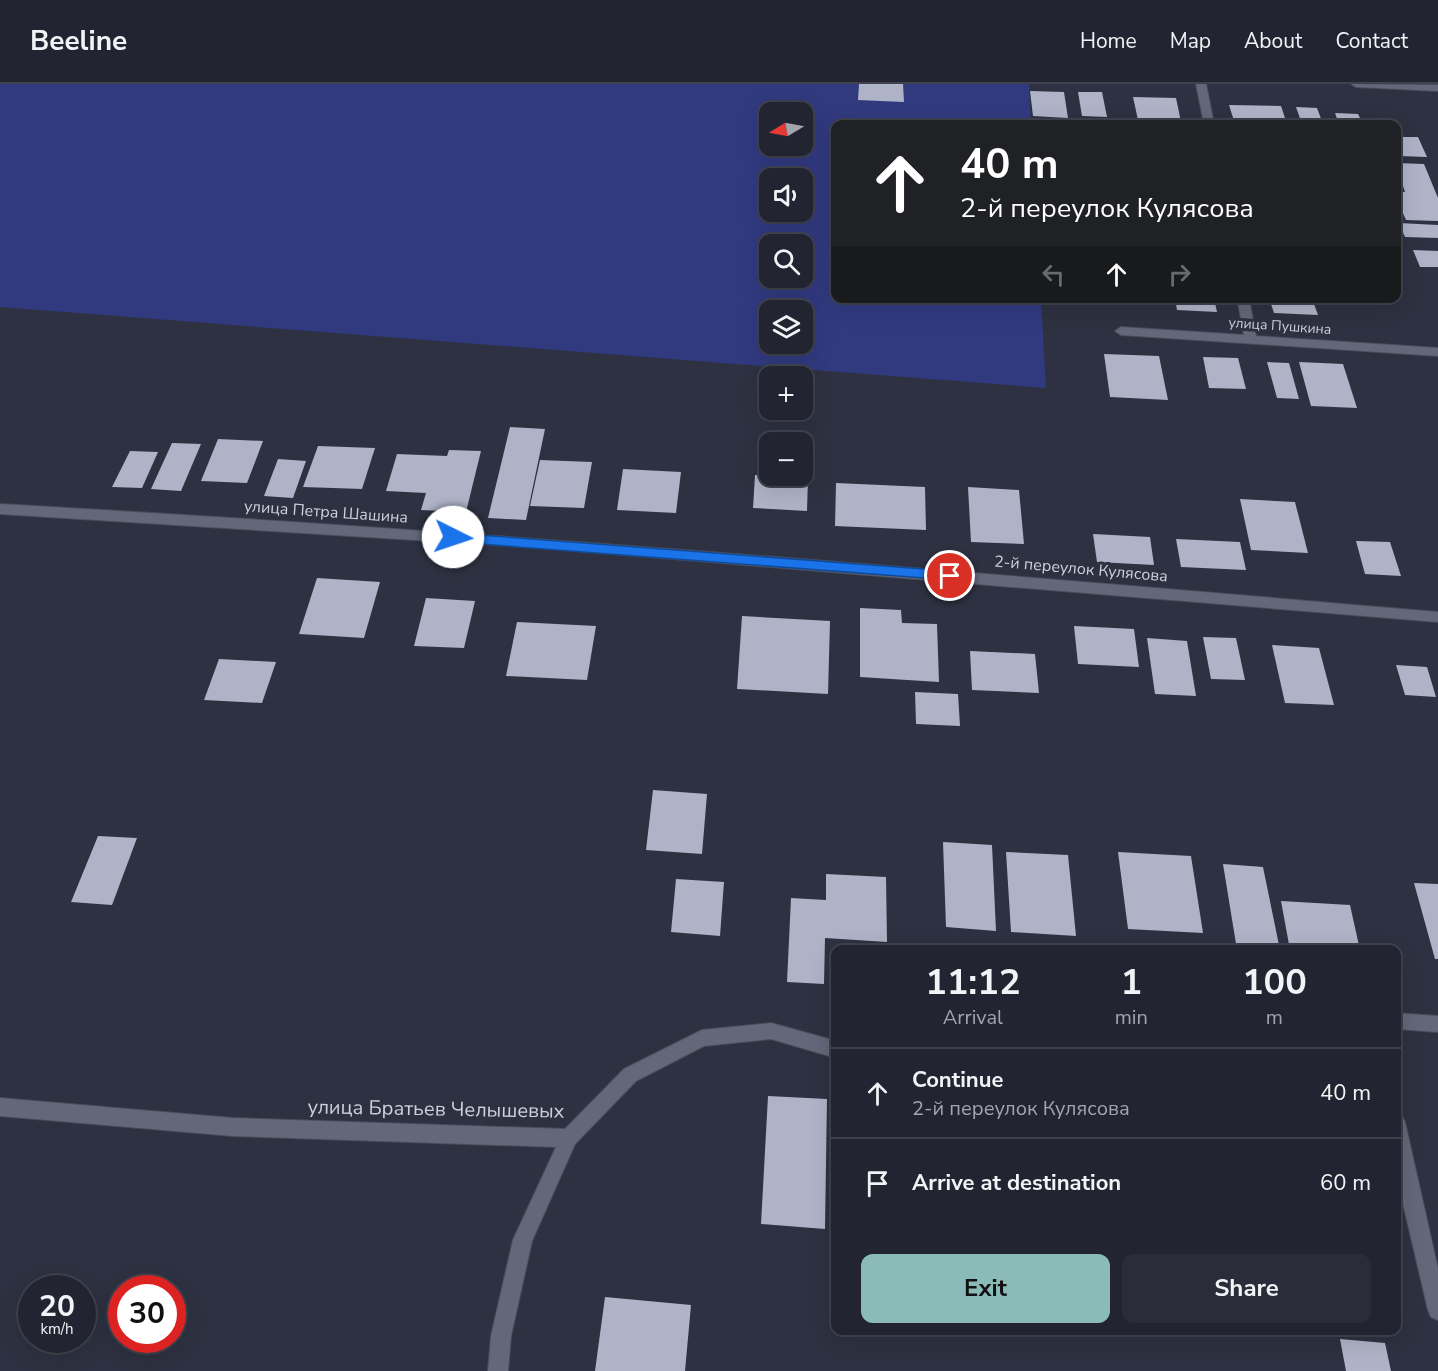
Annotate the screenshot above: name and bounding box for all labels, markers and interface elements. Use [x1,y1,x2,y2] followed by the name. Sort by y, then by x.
[30,22,127,60] text: Beeline
[1080,27,1137,55] text: Home
[1170,27,1211,55] text: Map
[1244,27,1302,55] text: About
[1335,27,1408,55] text: Contact
[759,102,813,156] north arrow
[759,102,813,486] map controls
[960,136,1059,193] text: 40 m
[861,144,939,222] icon: ahead
[759,168,813,222] button: sound
[960,190,1254,227] text: 2-й переулок Кулясова
[759,234,813,288] button: search
[1037,258,1070,291] icon: left
[1100,258,1133,291] icon: ahead
[1163,258,1196,291] icon: right
[759,300,813,354] button: layers
[1228,313,1332,339] street label: улица Пушкина
[759,366,813,420] button: +
[759,432,813,486] button: −
[243,495,409,529] street label: улица Петра Шашина
[421,505,485,569] position arrow
[924,550,975,601] pin
[993,550,1169,588] street label: 2-й переулок Кулясова
[933,559,966,592] icon: arrive
[925,958,1021,1007] text: 11:12
[1120,958,1142,1007] text: 1
[1242,958,1307,1007] text: 100
[943,1004,1003,1031] text: Arrival
[1115,1004,1148,1031] text: min
[1266,1004,1283,1031] text: m
[912,1065,1003,1095] text: Continue
[861,1077,894,1110] icon: ahead
[1320,1078,1371,1108] text: 40 m
[307,1093,565,1125] street label: улица Братьев Челышевых
[912,1095,1130,1122] text: 2-й переулок Кулясова
[861,1167,894,1200] icon: arrive
[912,1168,1121,1198] text: Arrive at destination
[1320,1168,1371,1198] text: 60 m
[861,1254,1110,1323] button: Exit
[1122,1254,1371,1323] button: Share
[108,1275,186,1353] speed limit sign: 30
[39,1286,75,1327] text: 20
[40,1319,74,1339] text: km/h

